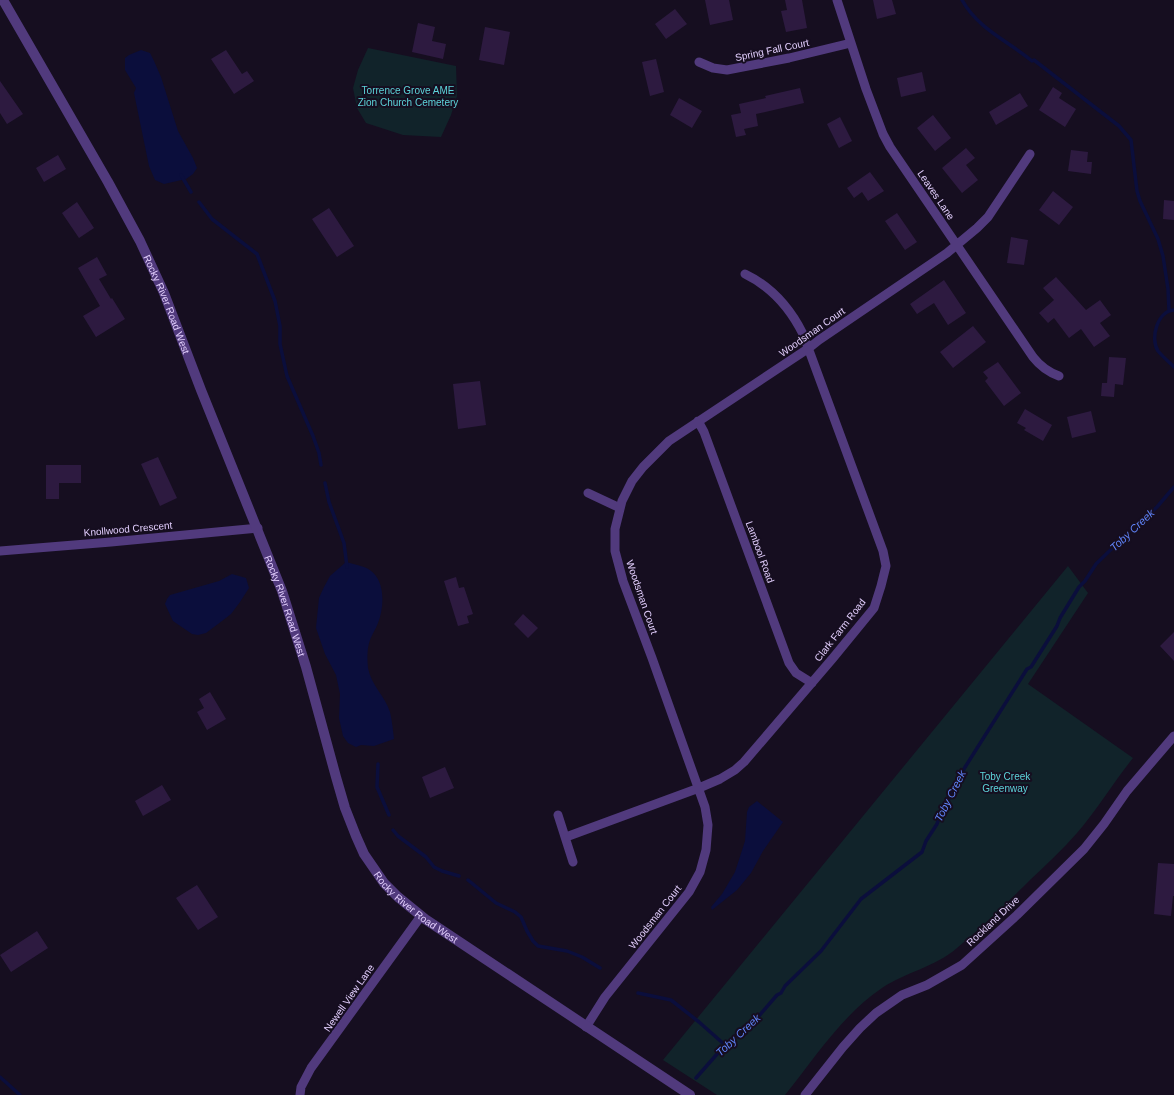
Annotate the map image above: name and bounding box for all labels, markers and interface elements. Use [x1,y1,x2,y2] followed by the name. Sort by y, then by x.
[734,37,810,63] street label: Spring Fall Court
[358,85,458,108] park label: Torrence Grove AME Zion Church Cemetery
[915,168,957,222] street label: Leaves Lane
[142,253,192,355] street label: Rocky River Road West
[777,305,847,359] street label: Woodsman Court
[1107,506,1157,553] water label: Toby Creek
[83,520,173,538] street label: Knollwood Crescent
[744,520,776,584] street label: Lambool Road
[263,554,308,658] street label: Rocky River Road West
[624,559,660,636] street label: Woodsman Court
[812,597,868,663] street label: Clark Farm Road
[932,768,968,824] water label: Toby Creek
[980,771,1031,794] park label: Toby Creek Greenway
[372,869,460,945] street label: Rocky River Road West
[627,883,683,951] street label: Woodsman Court
[964,894,1022,948] street label: Rockland Drive
[322,962,376,1034] street label: Newell View Lane
[713,1011,763,1058] water label: Toby Creek

